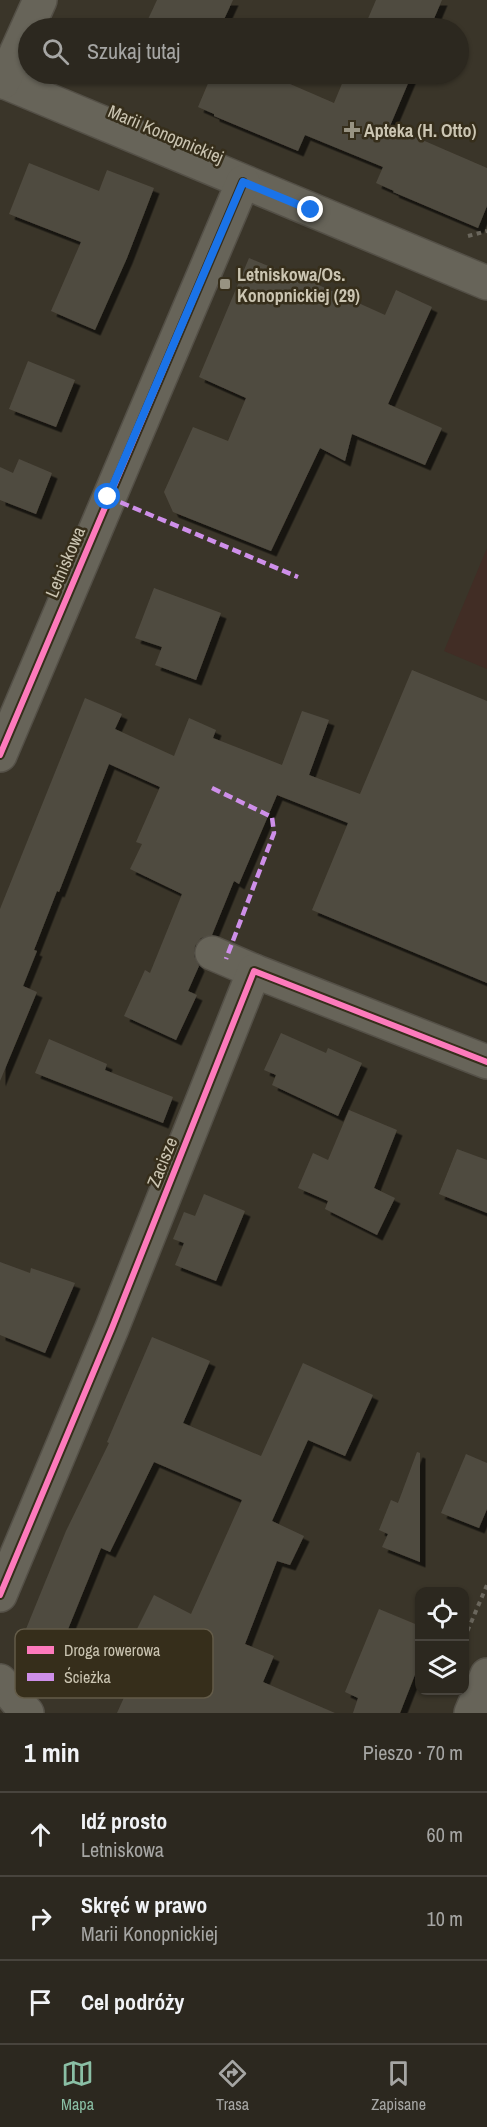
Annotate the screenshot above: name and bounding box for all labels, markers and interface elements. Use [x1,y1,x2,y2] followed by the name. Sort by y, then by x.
[18,18,469,84] search box
[39,35,72,68] icon: search
[87,36,180,66] text: Szukaj tutaj
[104,98,228,170] street label: Marii Konopnickiej
[364,118,476,143] place label: Apteka (H. Otto)
[345,123,359,137] marker: Apteka (H. Otto)
[297,196,323,222] route end
[237,262,360,308] place label: Letniskowa/Os. Konopnickiej (29)
[218,277,232,291] marker: Letniskowa/Os. Konopnickiej (29)
[94,483,120,509] route start
[39,523,91,601] street label: Letniskowa
[141,1133,183,1191] street label: Zacisze
[415,1587,469,1695] map controls
[415,1587,469,1641] button: locate
[15,1629,213,1698] legend
[64,1639,161,1661] text: Droga rowerowa
[415,1641,469,1695] button: layers
[64,1666,111,1688] text: Ścieżka
[24,1735,80,1770] text: 1 min
[363,1739,463,1766] text: Pieszo · 70 m
[81,1806,167,1836] text: Idź prosto
[24,1818,57,1851] icon: ahead
[427,1821,463,1848] text: 60 m
[81,1836,164,1863] text: Letniskowa
[81,1890,207,1920] text: Skręć w prawo
[24,1902,57,1935] icon: right
[427,1905,463,1932] text: 10 m
[81,1920,218,1947] text: Marii Konopnickiej
[24,1986,57,2019] icon: arrive
[81,1987,184,2017] text: Cel podróży
[61,2057,94,2115] tab: Mapa
[216,2057,249,2115] tab: Trasa
[371,2057,426,2115] tab: Zapisane

